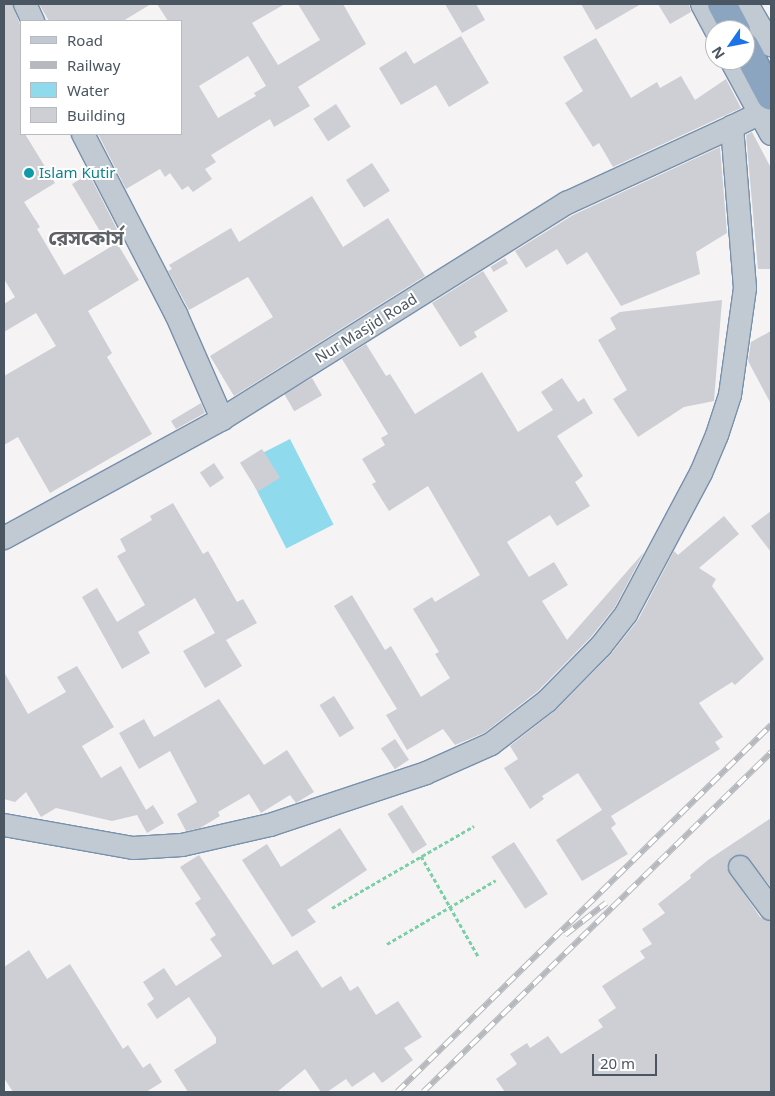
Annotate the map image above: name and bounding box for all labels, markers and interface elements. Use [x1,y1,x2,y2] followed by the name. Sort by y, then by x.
[20,20,182,135] legend
[705,20,755,70] north arrow
[67,30,103,50] text: Road
[707,43,729,63] text: N
[67,55,120,75] text: Railway
[67,80,109,100] text: Water
[67,105,125,125] text: Building
[39,164,116,182] place label: Islam Kutir
[23,167,35,179] marker: Islam Kutir
[48,225,124,249] district label: রেসকোর্স
[312,289,420,367] street label: Nur Masjid Road
[595,1044,660,1076] scale bar
[600,1053,635,1073] text: 20 m

